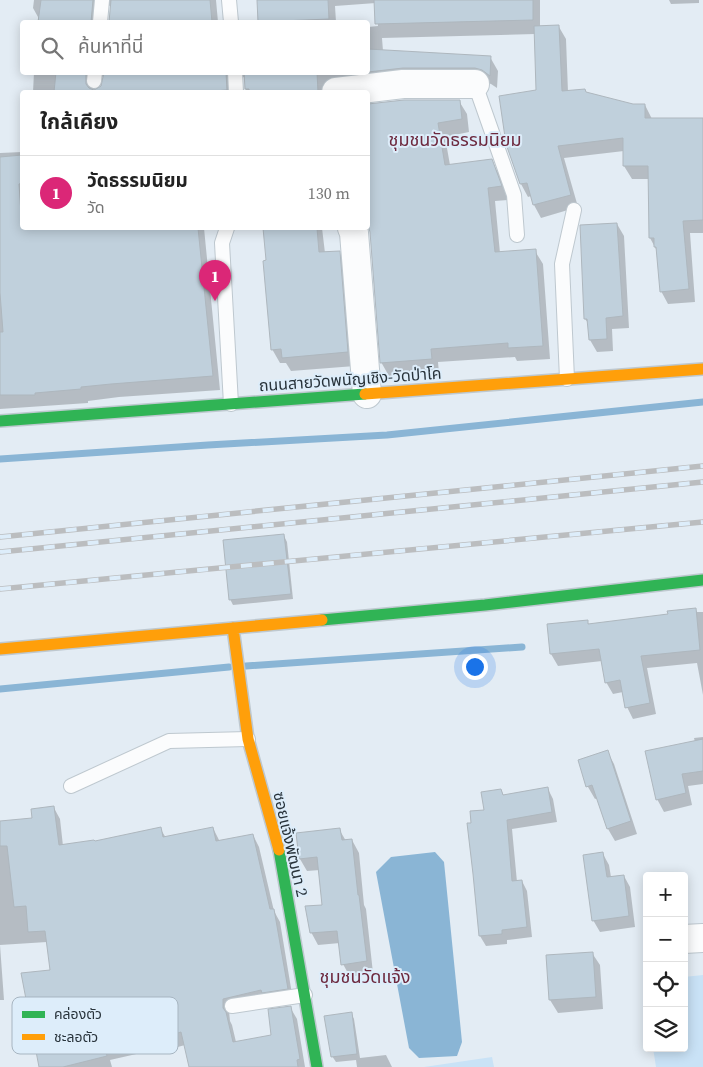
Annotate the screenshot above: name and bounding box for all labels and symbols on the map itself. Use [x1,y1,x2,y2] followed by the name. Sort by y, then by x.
[388,127,522,152] district label: ชุมชนวัดธรรมนิยม
[199,260,231,301] pin: 1
[258,362,442,396] street label: ถนนสายวัดพนัญเชิง-วัดป่าโค
[462,654,488,680] your location
[268,789,314,899] street label: ซอยแจ้งพัฒนา 2
[320,964,410,989] district label: ชุมชนวัดแจ้ง
[12,997,178,1054] legend
[54,1004,102,1024] text: คล่องตัว
[54,1027,98,1047] text: ชะลอตัว

